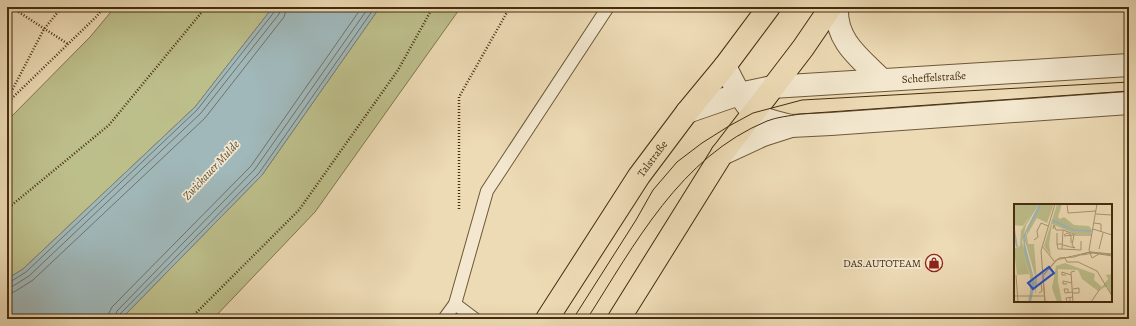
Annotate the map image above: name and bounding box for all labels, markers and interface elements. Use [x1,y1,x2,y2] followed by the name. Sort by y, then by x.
[901,68,967,87] street label: Scheffelstraße
[179,136,243,203] water label: Zwickauer Mulde
[634,137,671,180] street label: Talstraße
[1014,204,1112,302] inset map
[924,253,944,273] shop icon: DAS.AUTOTEAM
[843,256,921,271] place label: DAS.AUTOTEAM

